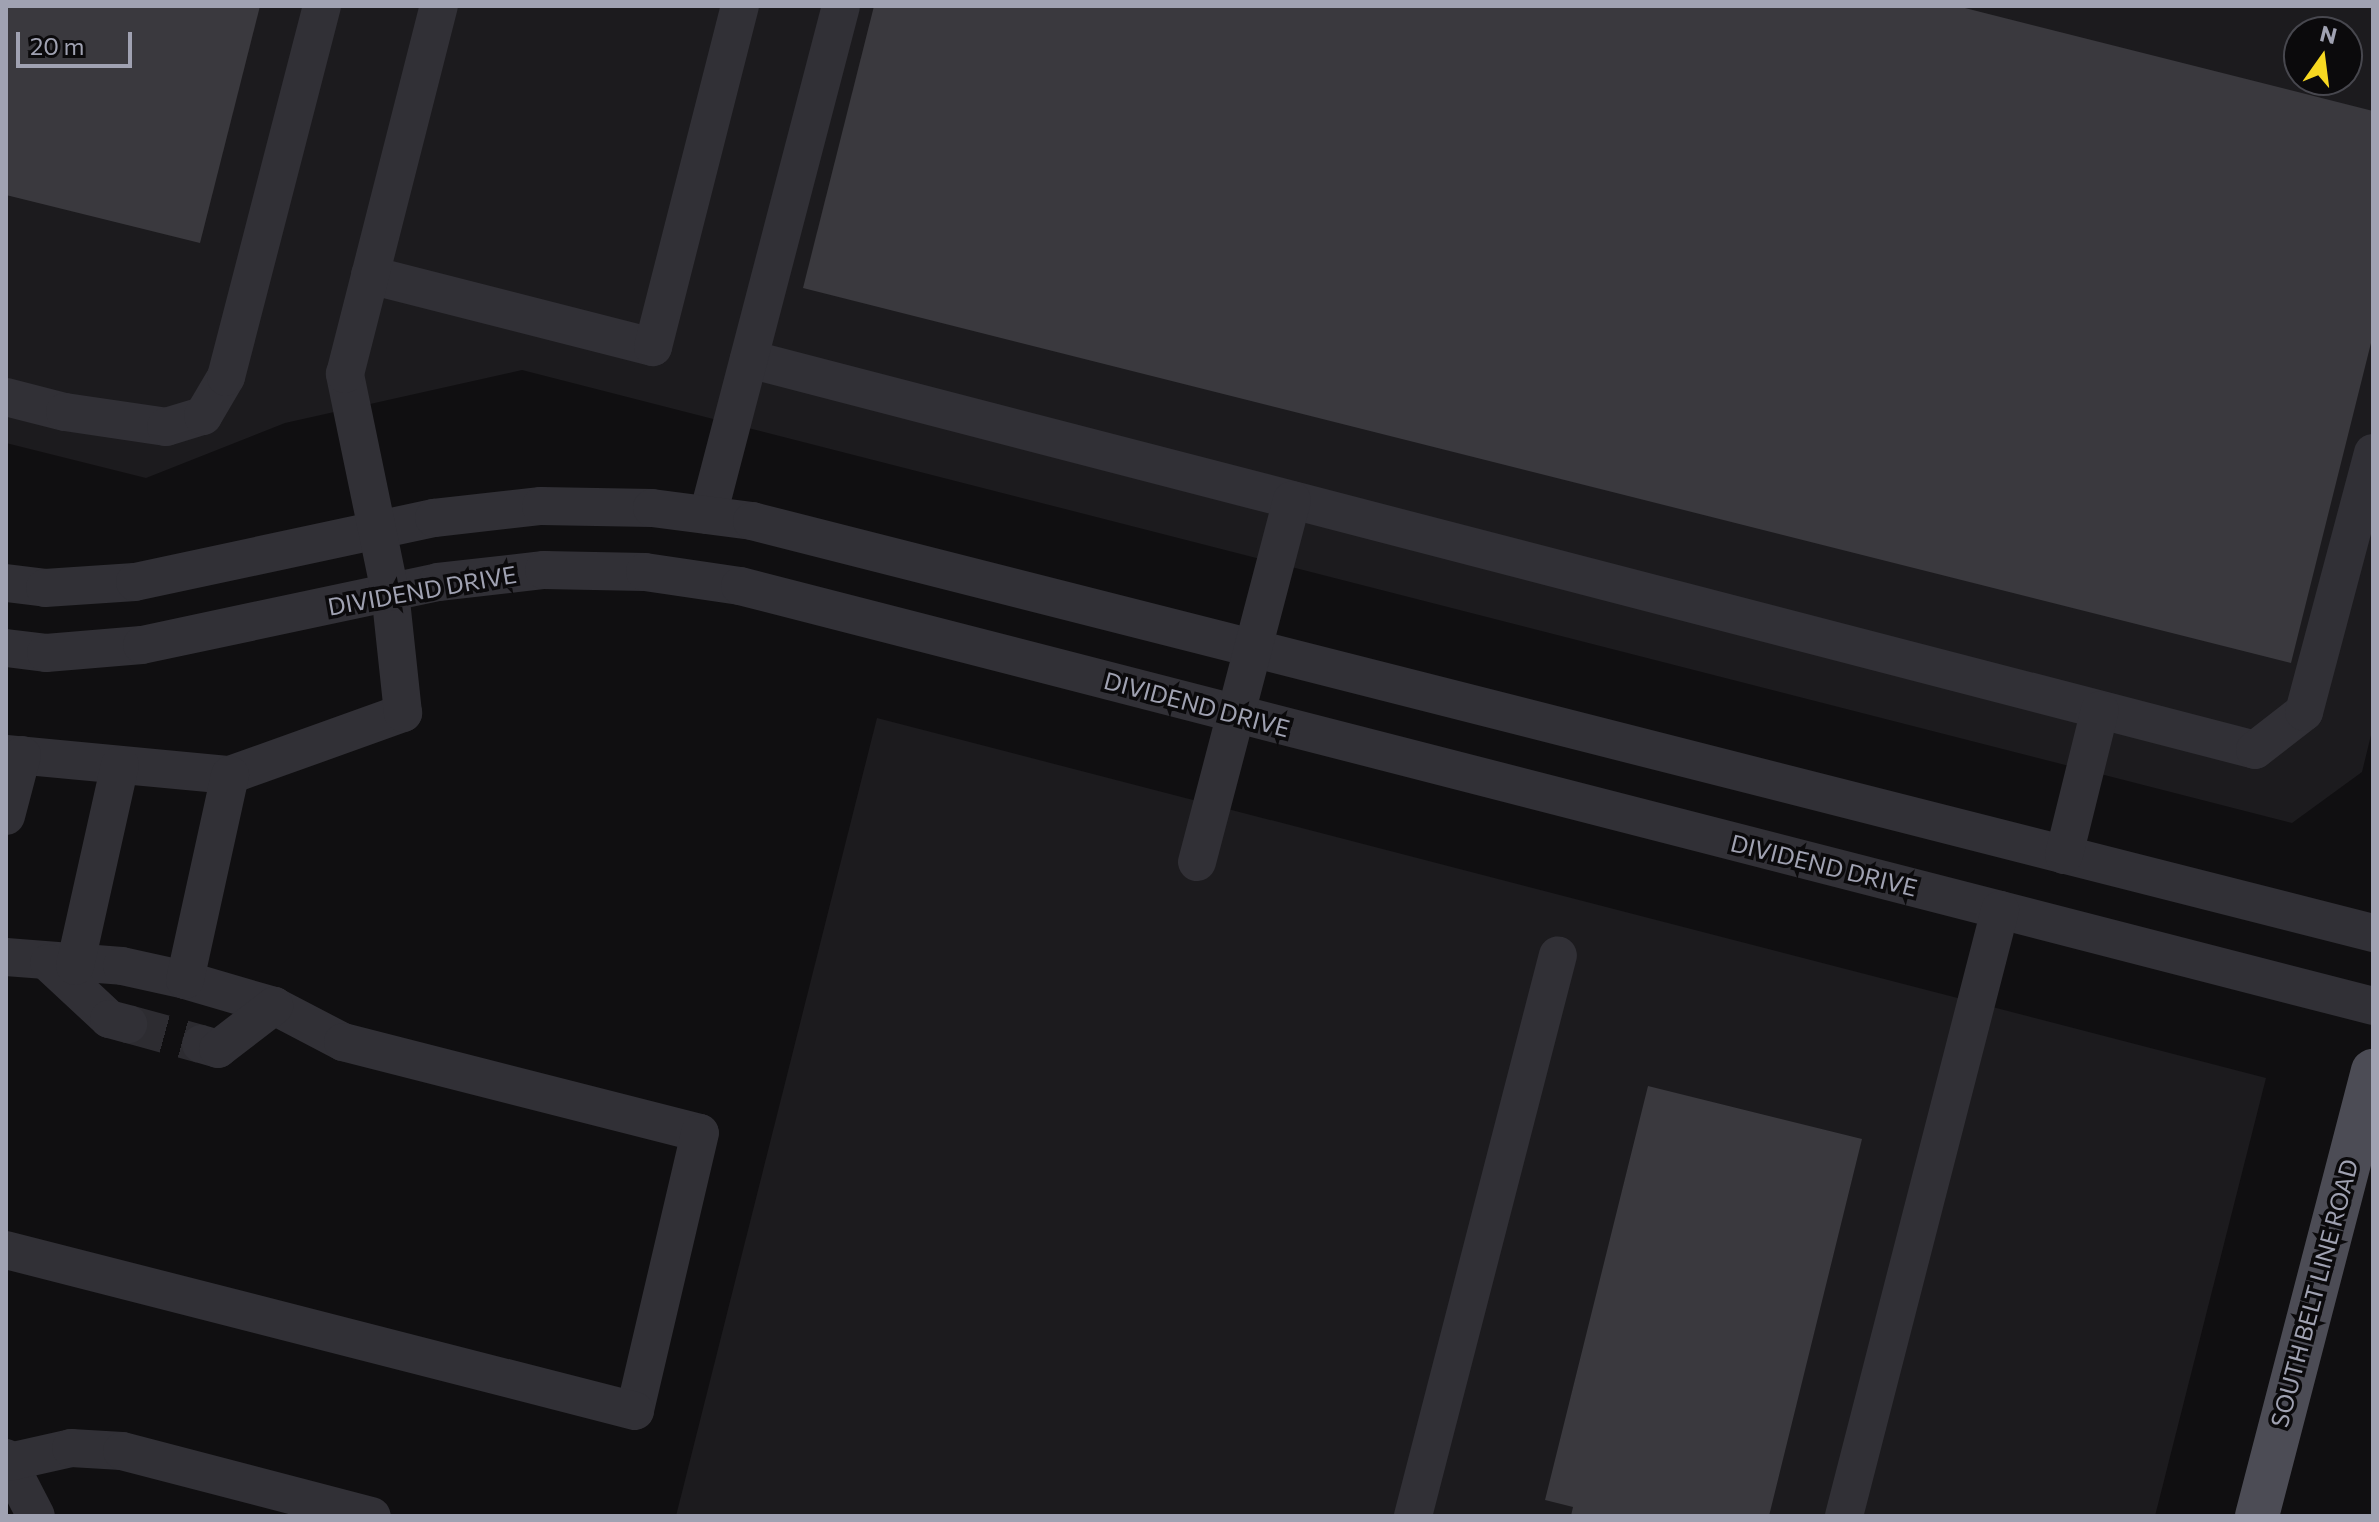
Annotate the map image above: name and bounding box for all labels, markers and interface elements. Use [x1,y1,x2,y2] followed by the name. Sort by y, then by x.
[20,16,136,66] scale bar
[2283,16,2363,96] north arrow
[2317,19,2340,49] text: N
[30,31,84,60] text: 20 m
[325,559,519,621] street label: DIVIDEND DRIVE
[1101,665,1293,743] street label: DIVIDEND DRIVE
[1728,828,1920,902] street label: DIVIDEND DRIVE
[2264,1156,2364,1430] street label: SOUTH BELT LINE ROAD

